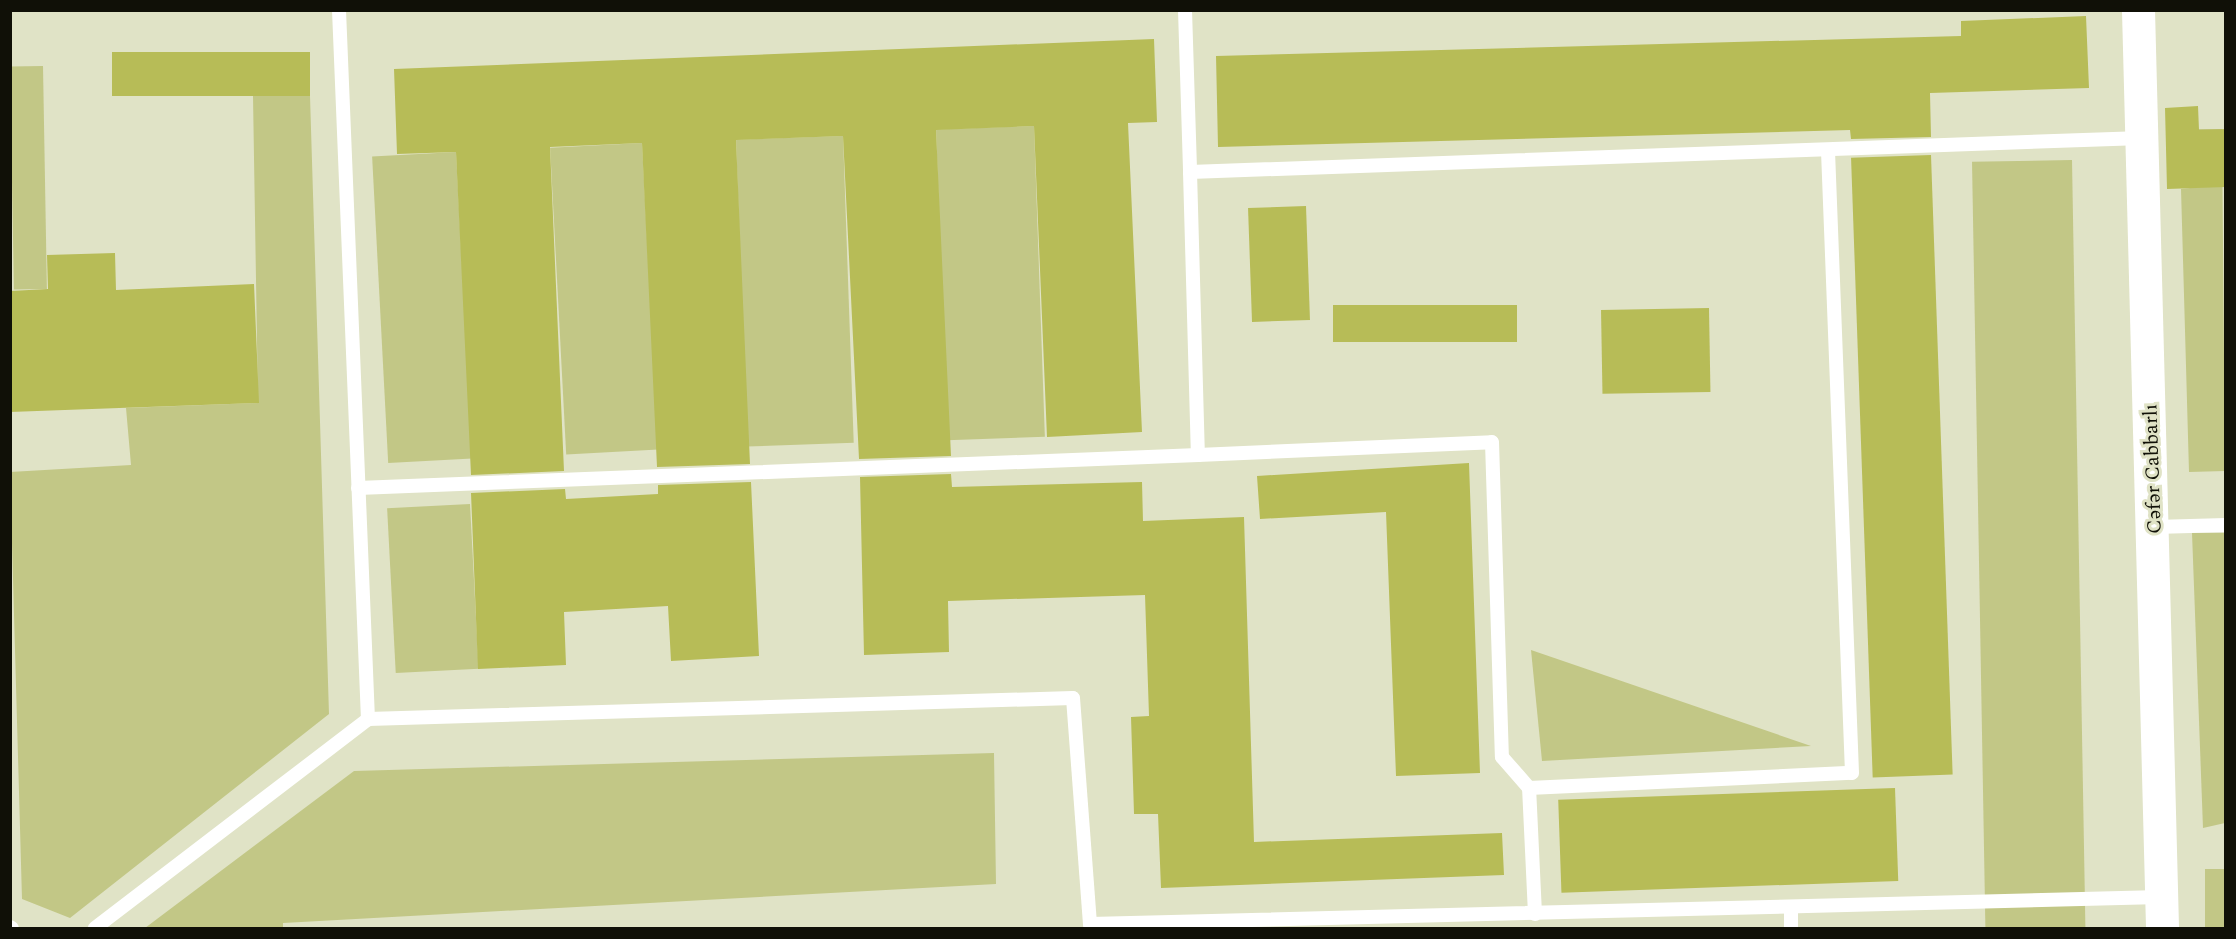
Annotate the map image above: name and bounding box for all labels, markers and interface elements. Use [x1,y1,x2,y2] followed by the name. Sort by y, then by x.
[2139,404,2167,534] street label: Cəfər Cabbarlı

